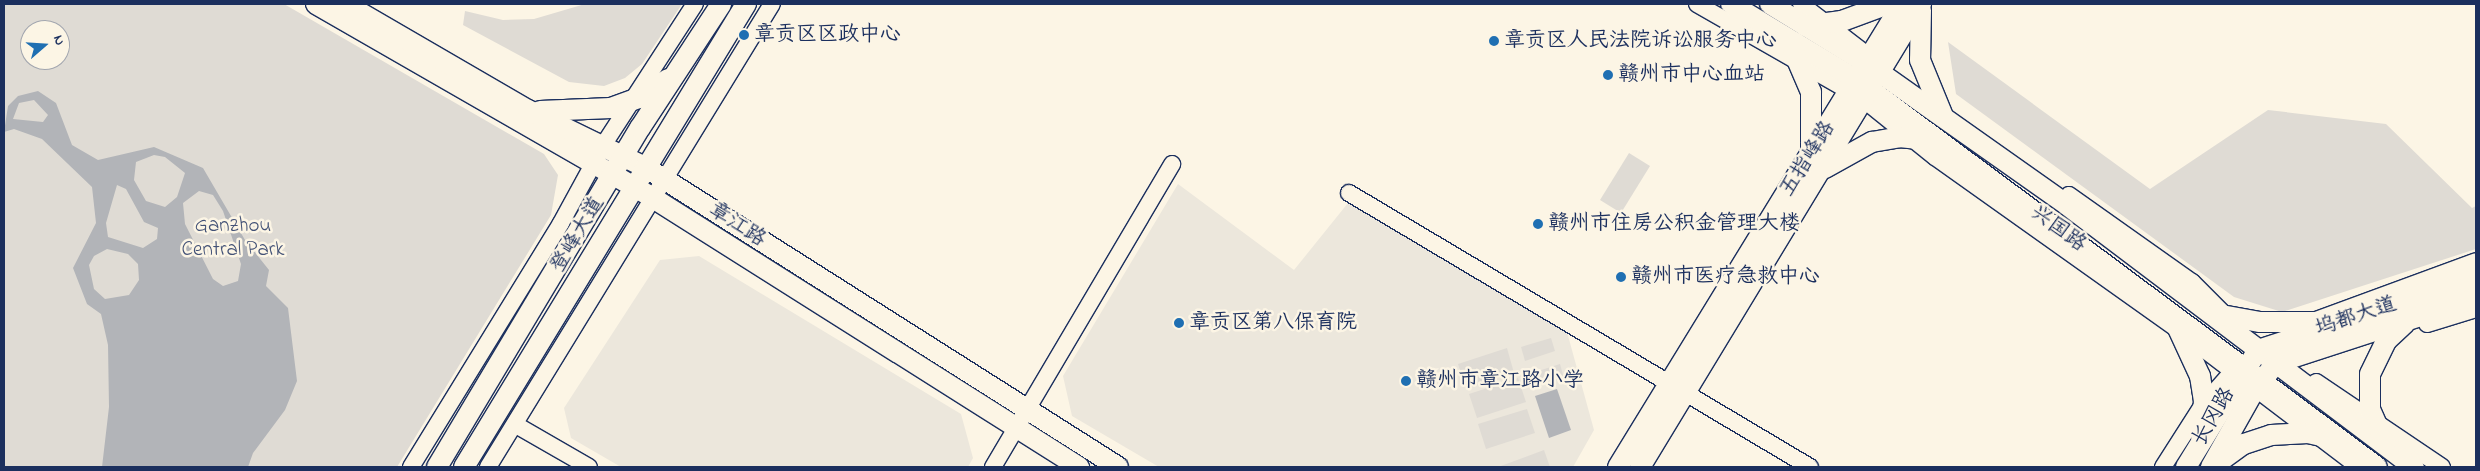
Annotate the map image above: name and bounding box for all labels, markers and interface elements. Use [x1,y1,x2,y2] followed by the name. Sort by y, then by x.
[20,20,70,70] north arrow
[754,22,901,48] place label: 章贡区区政中心
[1504,28,1777,54] place label: 章贡区人民法院诉讼服务中心
[738,29,750,41] marker: 章贡区区政中心
[47,32,70,48] text: N
[1488,35,1500,47] marker: 章贡区人民法院诉讼服务中心
[1618,62,1765,88] place label: 赣州市中心血站
[1602,69,1614,81] marker: 赣州市中心血站
[1775,117,1841,201] street label: 五指峰路
[546,193,610,277] street label: 登峰大道
[704,197,770,253] street label: 章江路
[2025,200,2091,258] street label: 兴国路
[1548,211,1800,237] place label: 赣州市住房公积金管理大楼
[182,213,284,263] park label: Ganzhou Central Park
[1532,218,1544,230] marker: 赣州市住房公积金管理大楼
[1631,264,1820,290] place label: 赣州市医疗急救中心
[1615,271,1627,283] marker: 赣州市医疗急救中心
[2312,292,2400,342] street label: 坞都大道
[1189,310,1357,336] place label: 章贡区第八保育院
[1173,317,1185,329] marker: 章贡区第八保育院
[1416,368,1584,394] place label: 赣州市章江路小学
[1400,375,1412,387] marker: 赣州市章江路小学
[2187,383,2241,451] street label: 长冈路

